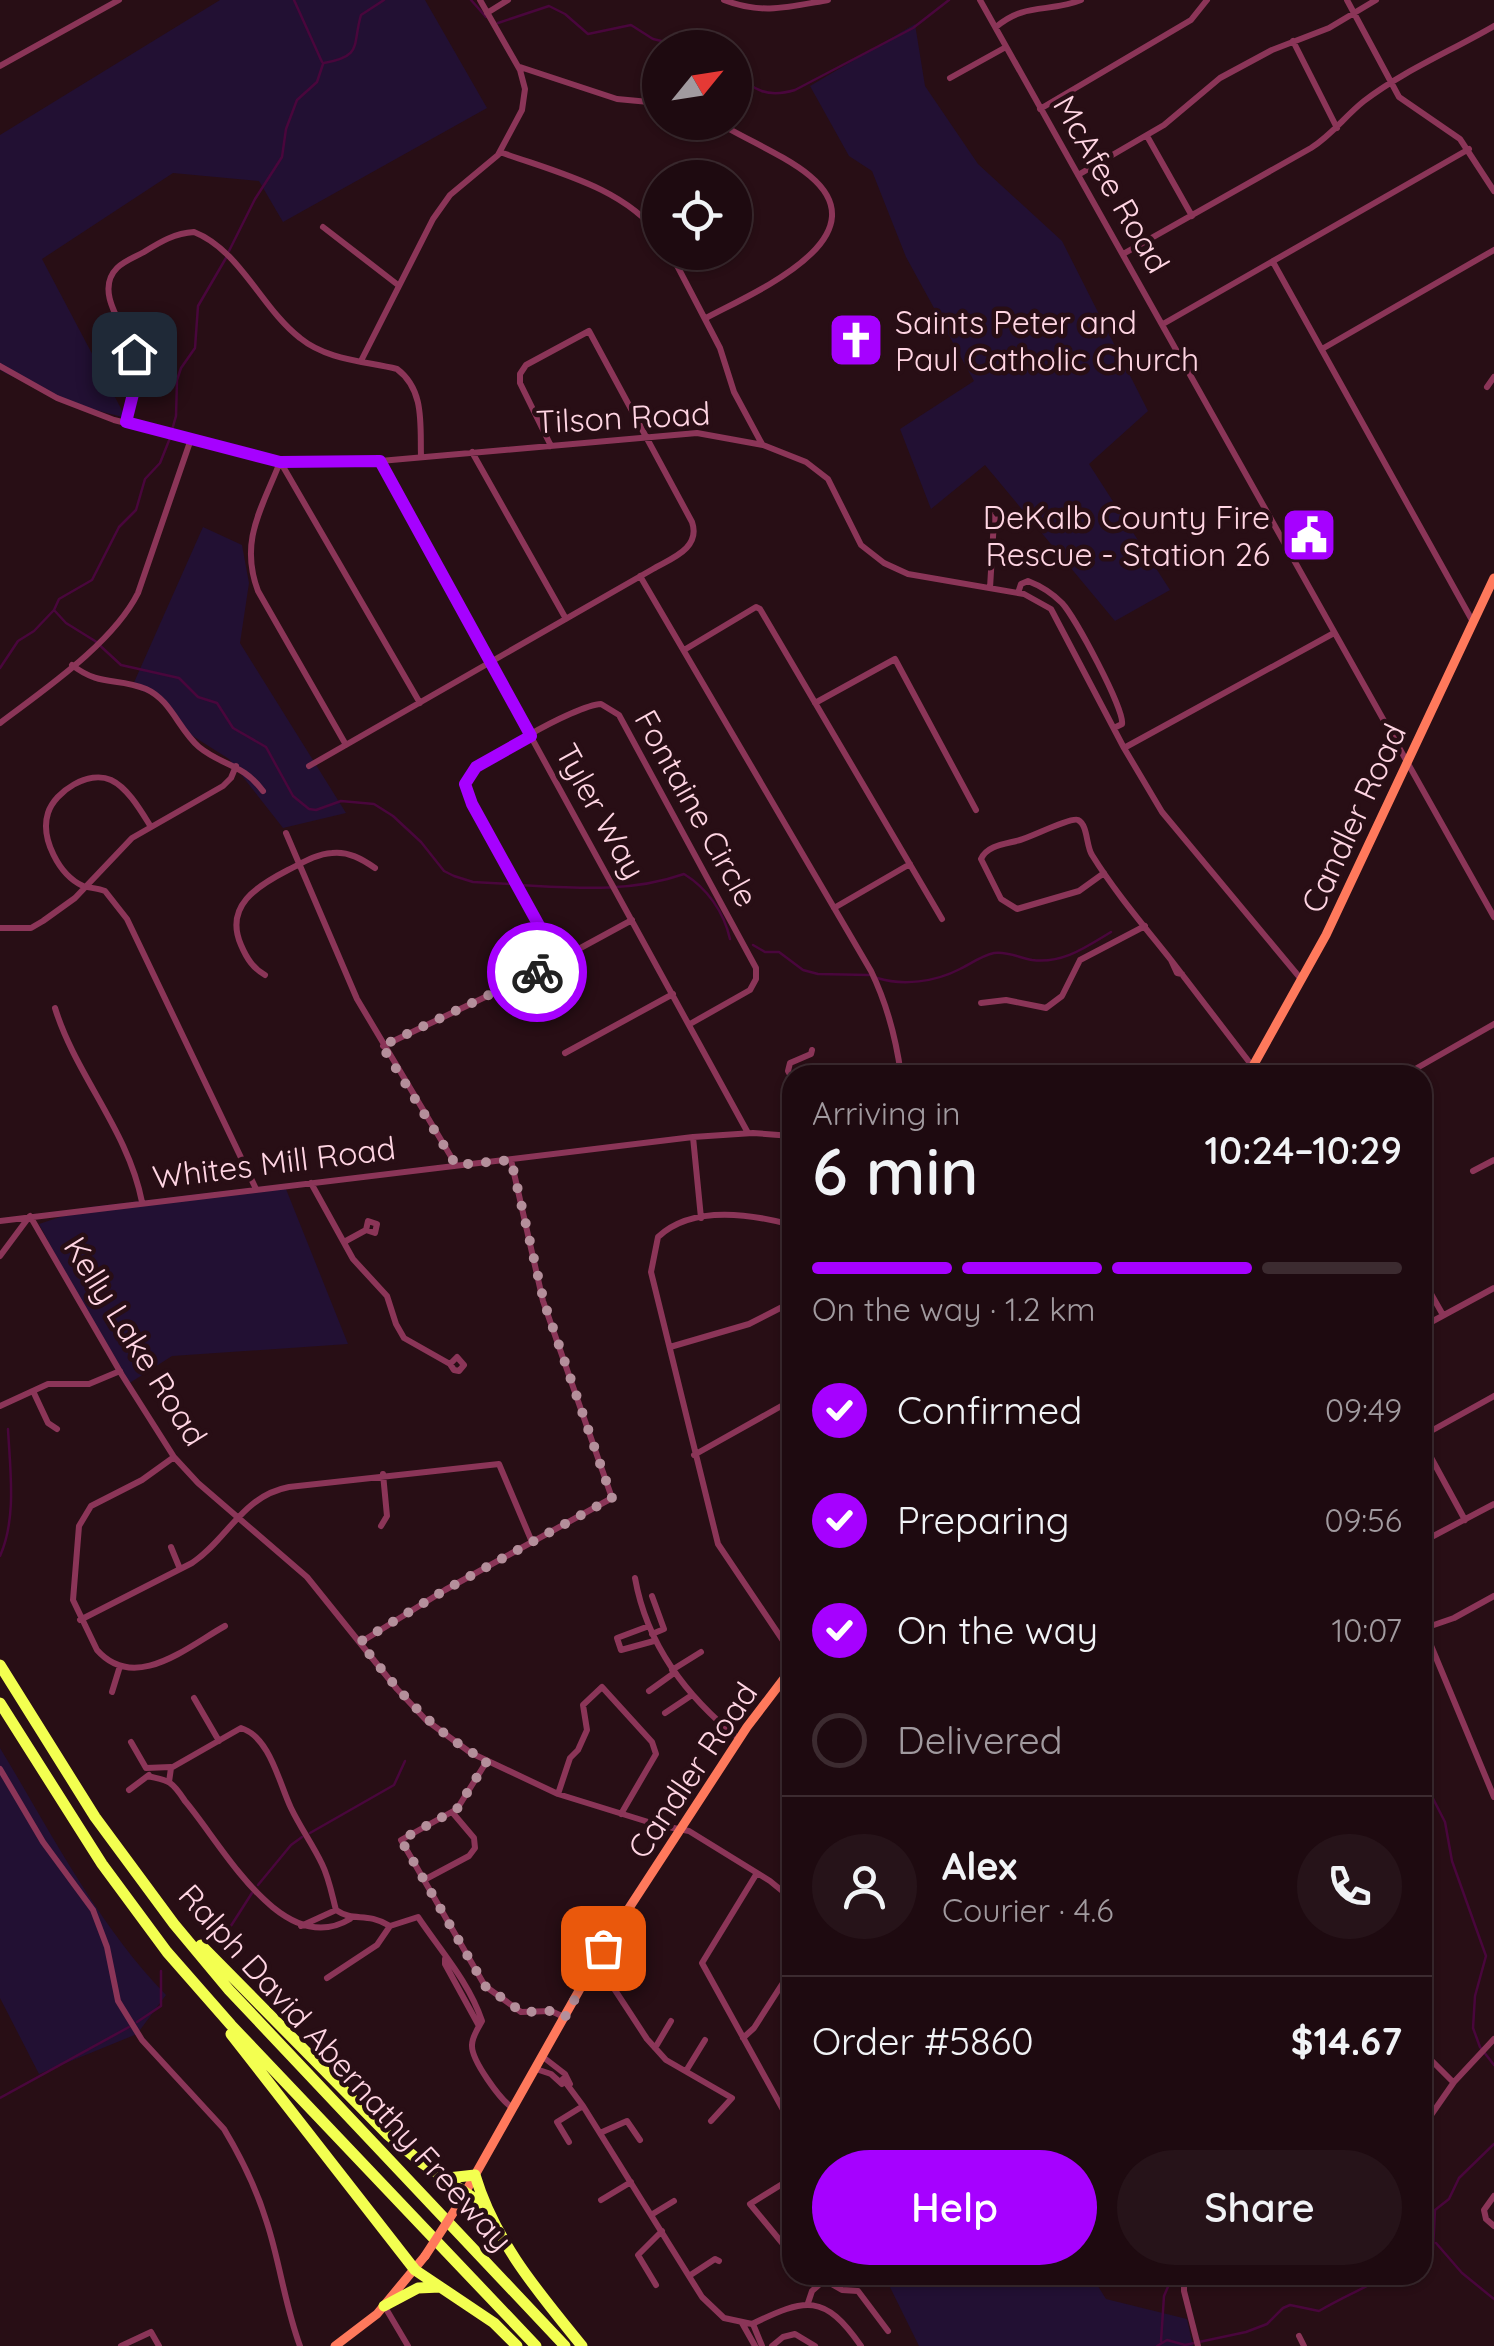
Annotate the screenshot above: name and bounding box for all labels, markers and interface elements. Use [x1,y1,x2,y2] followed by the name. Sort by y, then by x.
[642,30,752,140] north arrow
[642,30,752,270] map controls
[1045,88,1179,280] street label: McAfee Road
[642,160,752,270] button: locate
[895,302,1199,379] place label: Saints Peter and Paul Catholic Church
[826,310,886,370] church icon: Saints Peter and Paul Catholic Church
[92,312,177,397] pin
[107,327,162,382] icon: home
[535,392,711,442] street label: Tilson Road
[983,497,1270,574] place label: DeKalb County Fire Rescue - Station 26
[1279,505,1339,565] public building icon: DeKalb County Fire Rescue - Station 26
[626,703,768,913] street label: Fontaine Circle
[1292,717,1414,919] street label: Candler Road
[547,736,655,886] street label: Tyler Way
[487,922,587,1022] courier
[510,945,565,1000] icon: bike
[812,1093,961,1133] text: Arriving in
[1204,1126,1402,1174] text: 10:24–10:29
[150,1127,398,1197] street label: Whites Mill Road
[812,1130,979,1211] text: 6 min
[56,1229,216,1453] street label: Kelly Lake Road
[812,1289,1095,1329] text: On the way · 1.2 km
[812,1383,867,1438] icon: check
[897,1386,1082,1434] text: Confirmed
[1325,1390,1402,1430] text: 09:49
[812,1493,867,1548] icon: check
[897,1496,1069,1544] text: Preparing
[1324,1500,1402,1540] text: 09:56
[812,1603,867,1658] icon: check
[897,1606,1098,1654] text: On the way
[1331,1610,1402,1650] text: 10:07
[618,1674,766,1866] street label: Candler Road
[897,1716,1063,1764] text: Delivered
[812,1834,917,1939] button: person
[1297,1834,1402,1939] button: phone
[942,1842,1017,1890] text: Alex
[171,1875,521,2259] street label: Ralph David Abernathy Freeway
[942,1890,1114,1930] text: Courier · 4.6
[561,1906,646,1991] pin
[576,1921,631,1976] icon: bag
[812,2017,1034,2065] text: Order #5860
[1291,2017,1402,2065] text: $14.67
[812,2150,1097,2265] button: Help
[1117,2150,1402,2265] button: Share

